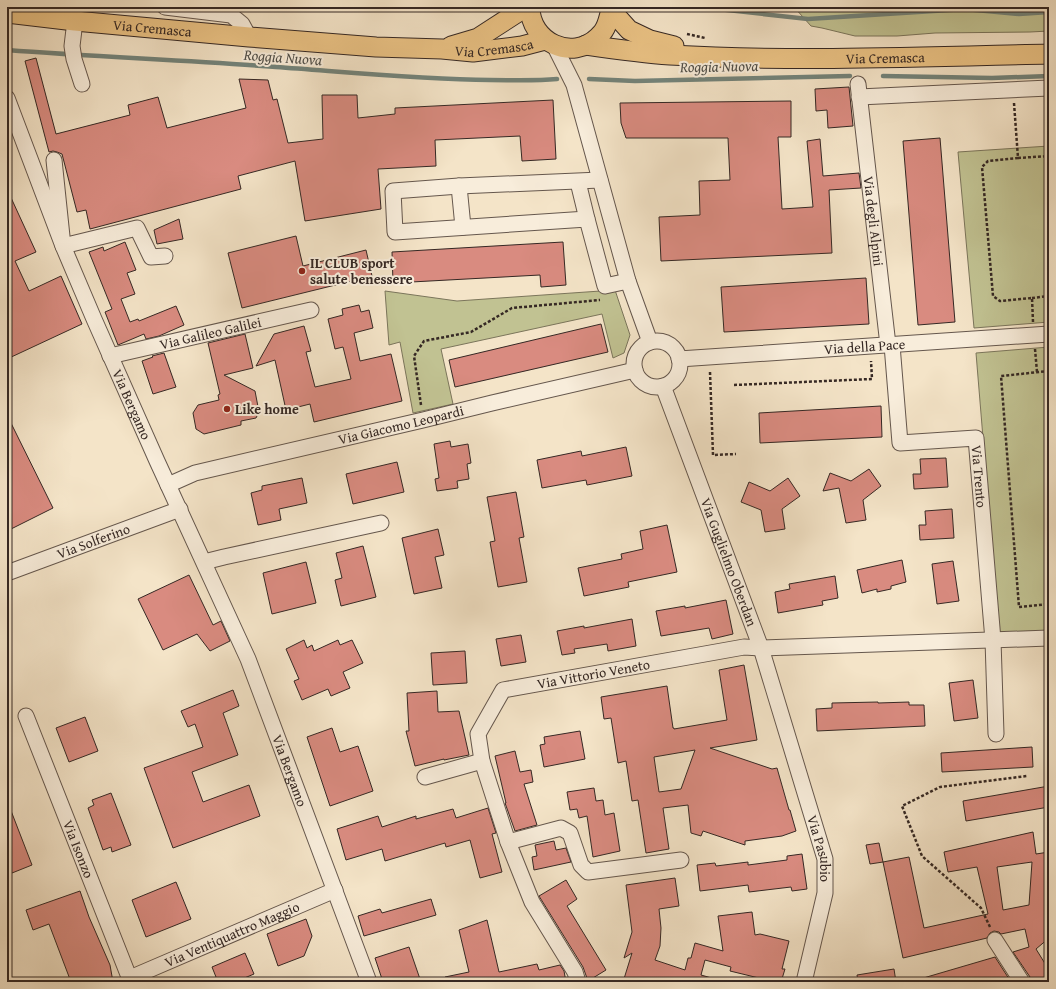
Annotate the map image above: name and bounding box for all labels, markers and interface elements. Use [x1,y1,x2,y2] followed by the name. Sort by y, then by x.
[112,15,193,42] street label: Via Cremasca
[454,33,536,62] street label: Via Cremasca
[242,44,323,70] water label: Roggia Nuova
[846,47,925,68] street label: Via Cremasca
[679,55,758,77] water label: Roggia Nuova
[859,175,889,267] street label: Via degli Alpini
[310,253,413,289] place label: IL CLUB sport salute benessere
[297,266,307,276] marker: IL CLUB sport salute benessere
[158,312,263,354] street label: Via Galileo Galilei
[823,334,906,359] street label: Via della Pace
[107,366,156,443] street label: Via Bergamo
[235,399,299,419] place label: Like home
[336,400,466,449] street label: Via Giacomo Leopardi
[222,404,232,414] marker: Like home
[967,444,992,509] street label: Via Trento
[696,495,762,629] street label: Via Guglielmo Oberdan
[54,518,133,564] street label: Via Solferino
[535,654,651,694] street label: Via Vittorio Veneto
[267,732,312,809] street label: Via Bergamo
[802,813,835,882] street label: Via Pasubio
[58,817,99,881] street label: Via Isonzo
[161,896,303,972] street label: Via Ventiquattro Maggio

